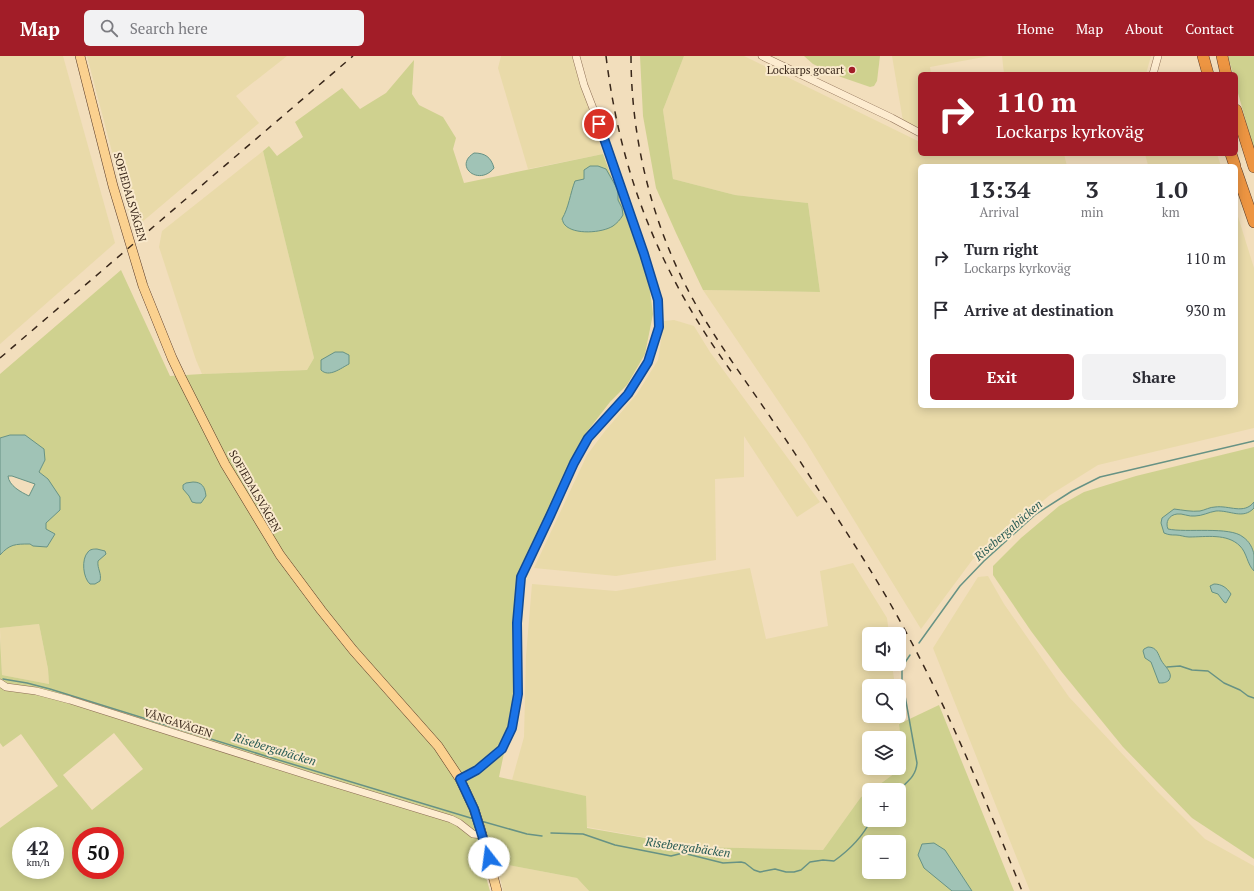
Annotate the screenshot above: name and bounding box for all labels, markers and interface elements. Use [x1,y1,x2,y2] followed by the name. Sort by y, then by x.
[84,10,364,46] search box
[20,16,60,41] text: Map
[98,17,120,39] icon: search
[130,18,208,38] text: Search here
[1017,19,1054,38] text: Home
[1076,19,1103,38] text: Map
[1125,19,1163,38] text: About
[1185,19,1234,38] text: Contact
[767,63,844,77] place label: Lockarps gocart
[847,65,857,75] marker: Lockarps gocart
[996,83,1077,120] text: 110 m
[930,88,982,140] icon: right
[582,107,616,141] pin
[588,113,610,135] icon: arrive
[996,119,1144,143] text: Lockarps kyrkoväg
[111,151,149,243] street label: SOFIEDALSVÄGEN
[968,173,1031,205] text: 13:34
[1085,173,1099,205] text: 3
[1154,173,1188,205] text: 1.0
[979,203,1019,221] text: Arrival
[1081,203,1104,221] text: min
[1162,203,1180,221] text: km
[964,239,1039,259] text: Turn right
[930,247,952,269] icon: right
[1185,248,1226,268] text: 110 m
[964,259,1071,277] text: Lockarps kyrkoväg
[930,299,952,321] icon: arrive
[964,300,1114,320] text: Arrive at destination
[1185,300,1226,320] text: 930 m
[930,354,1074,400] button: Exit
[1082,354,1226,400] button: Share
[226,448,284,534] street label: SOFIEDALSVÄGEN
[970,496,1045,564] water label: Risebergabäcken
[862,627,906,879] map controls
[862,627,906,671] button: sound
[862,679,906,723] button: search
[142,705,214,741] street label: VÅNGAVÄGEN
[231,729,318,769] water label: Risebergabäcken
[862,731,906,775] button: layers
[862,783,906,827] button: +
[72,827,124,879] speed limit sign: 50
[644,833,731,860] water label: Risebergabäcken
[27,834,49,861] text: 42
[862,835,906,879] button: −
[468,837,510,879] position arrow
[26,856,50,869] text: km/h

